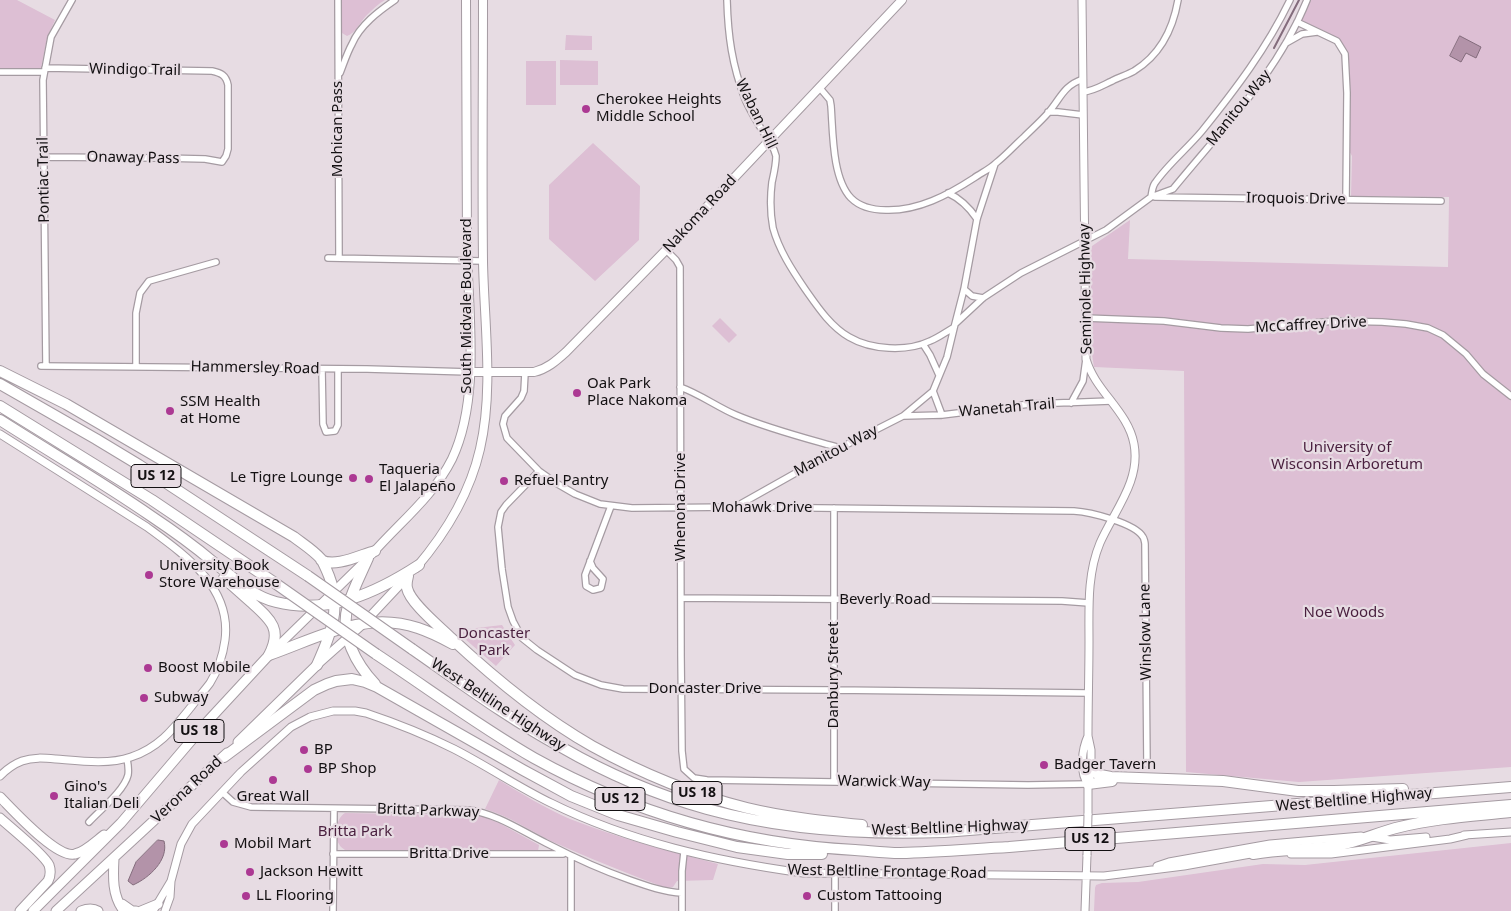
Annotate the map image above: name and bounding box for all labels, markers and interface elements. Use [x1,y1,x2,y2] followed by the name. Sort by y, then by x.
[89,60,181,80] street label: Windigo Trail
[1203,66,1275,150] street label: Manitou Way
[731,76,781,152] street label: Waban Hill
[329,81,347,177] street label: Mohican Pass
[596,91,722,126] place label: Cherokee Heights Middle School
[580,103,592,115] marker: Cherokee Heights Middle School
[34,137,54,223] street label: Pontiac Trail
[86,148,180,168] street label: Onaway Pass
[660,172,740,256] street label: Nakoma Road
[1246,189,1346,209] street label: Iroquois Drive
[458,218,476,394] street label: South Midvale Boulevard
[1076,224,1096,354] street label: Seminole Highway
[1255,313,1367,337] street label: McCaffrey Drive
[190,358,320,378] street label: Hammersley Road
[587,375,687,410] place label: Oak Park Place Nakoma
[571,387,583,399] marker: Oak Park Place Nakoma
[180,393,261,428] place label: SSM Health at Home
[958,395,1056,421] street label: Wanetah Trail
[164,405,176,417] marker: SSM Health at Home
[791,421,881,481] street label: Manitou Way
[1271,439,1423,474] park label: University of Wisconsin Arboretum
[672,453,690,561] street label: Whenona Drive
[379,461,456,496] place label: Taqueria El Jalapeño
[131,464,181,488] road number: US 12
[230,469,343,487] place label: Le Tigre Lounge
[347,472,359,484] marker: Le Tigre Lounge
[514,472,608,490] place label: Refuel Pantry
[363,473,375,485] marker: Taqueria El Jalapeño
[498,475,510,487] marker: Refuel Pantry
[711,499,813,517] street label: Mohawk Drive
[159,557,280,592] place label: University Book Store Warehouse
[143,569,155,581] marker: University Book Store Warehouse
[1136,584,1156,680] street label: Winslow Lane
[839,591,931,609] street label: Beverly Road
[1303,604,1385,622] park label: Noe Woods
[825,622,843,728] street label: Danbury Street
[458,625,530,660] park label: Doncaster Park
[427,655,569,755] street label: West Beltline Highway
[158,659,251,677] place label: Boost Mobile
[142,662,154,674] marker: Boost Mobile
[648,680,762,698] street label: Doncaster Drive
[154,689,208,707] place label: Subway
[138,692,150,704] marker: Subway
[174,719,224,742] road number: US 18
[314,741,333,759] place label: BP
[298,744,310,756] marker: BP
[148,753,226,827] street label: Verona Road
[1054,756,1156,774] place label: Badger Tavern
[1038,759,1050,771] marker: Badger Tavern
[318,760,377,778] place label: BP Shop
[302,763,314,775] marker: BP Shop
[837,772,931,792] street label: Warwick Way
[267,774,279,786] marker: Great Wall
[64,778,139,813] place label: Gino's Italian Deli
[672,781,722,804] road number: US 18
[1275,784,1433,816] street label: West Beltline Highway
[237,788,309,806] place label: Great Wall
[595,788,645,811] road number: US 12
[48,790,60,802] marker: Gino's Italian Deli
[376,800,480,822] street label: Britta Parkway
[871,816,1029,840] street label: West Beltline Highway
[318,823,392,841] park label: Britta Park
[1065,828,1115,851] road number: US 12
[234,835,311,853] place label: Mobil Mart
[218,838,230,850] marker: Mobil Mart
[409,845,489,863] street label: Britta Drive
[787,861,987,883] street label: West Beltline Frontage Road
[260,863,363,881] place label: Jackson Hewitt
[244,866,256,878] marker: Jackson Hewitt
[256,887,334,905] place label: LL Flooring
[817,887,942,905] place label: Custom Tattooing
[240,890,252,902] marker: LL Flooring
[801,890,813,902] marker: Custom Tattooing

